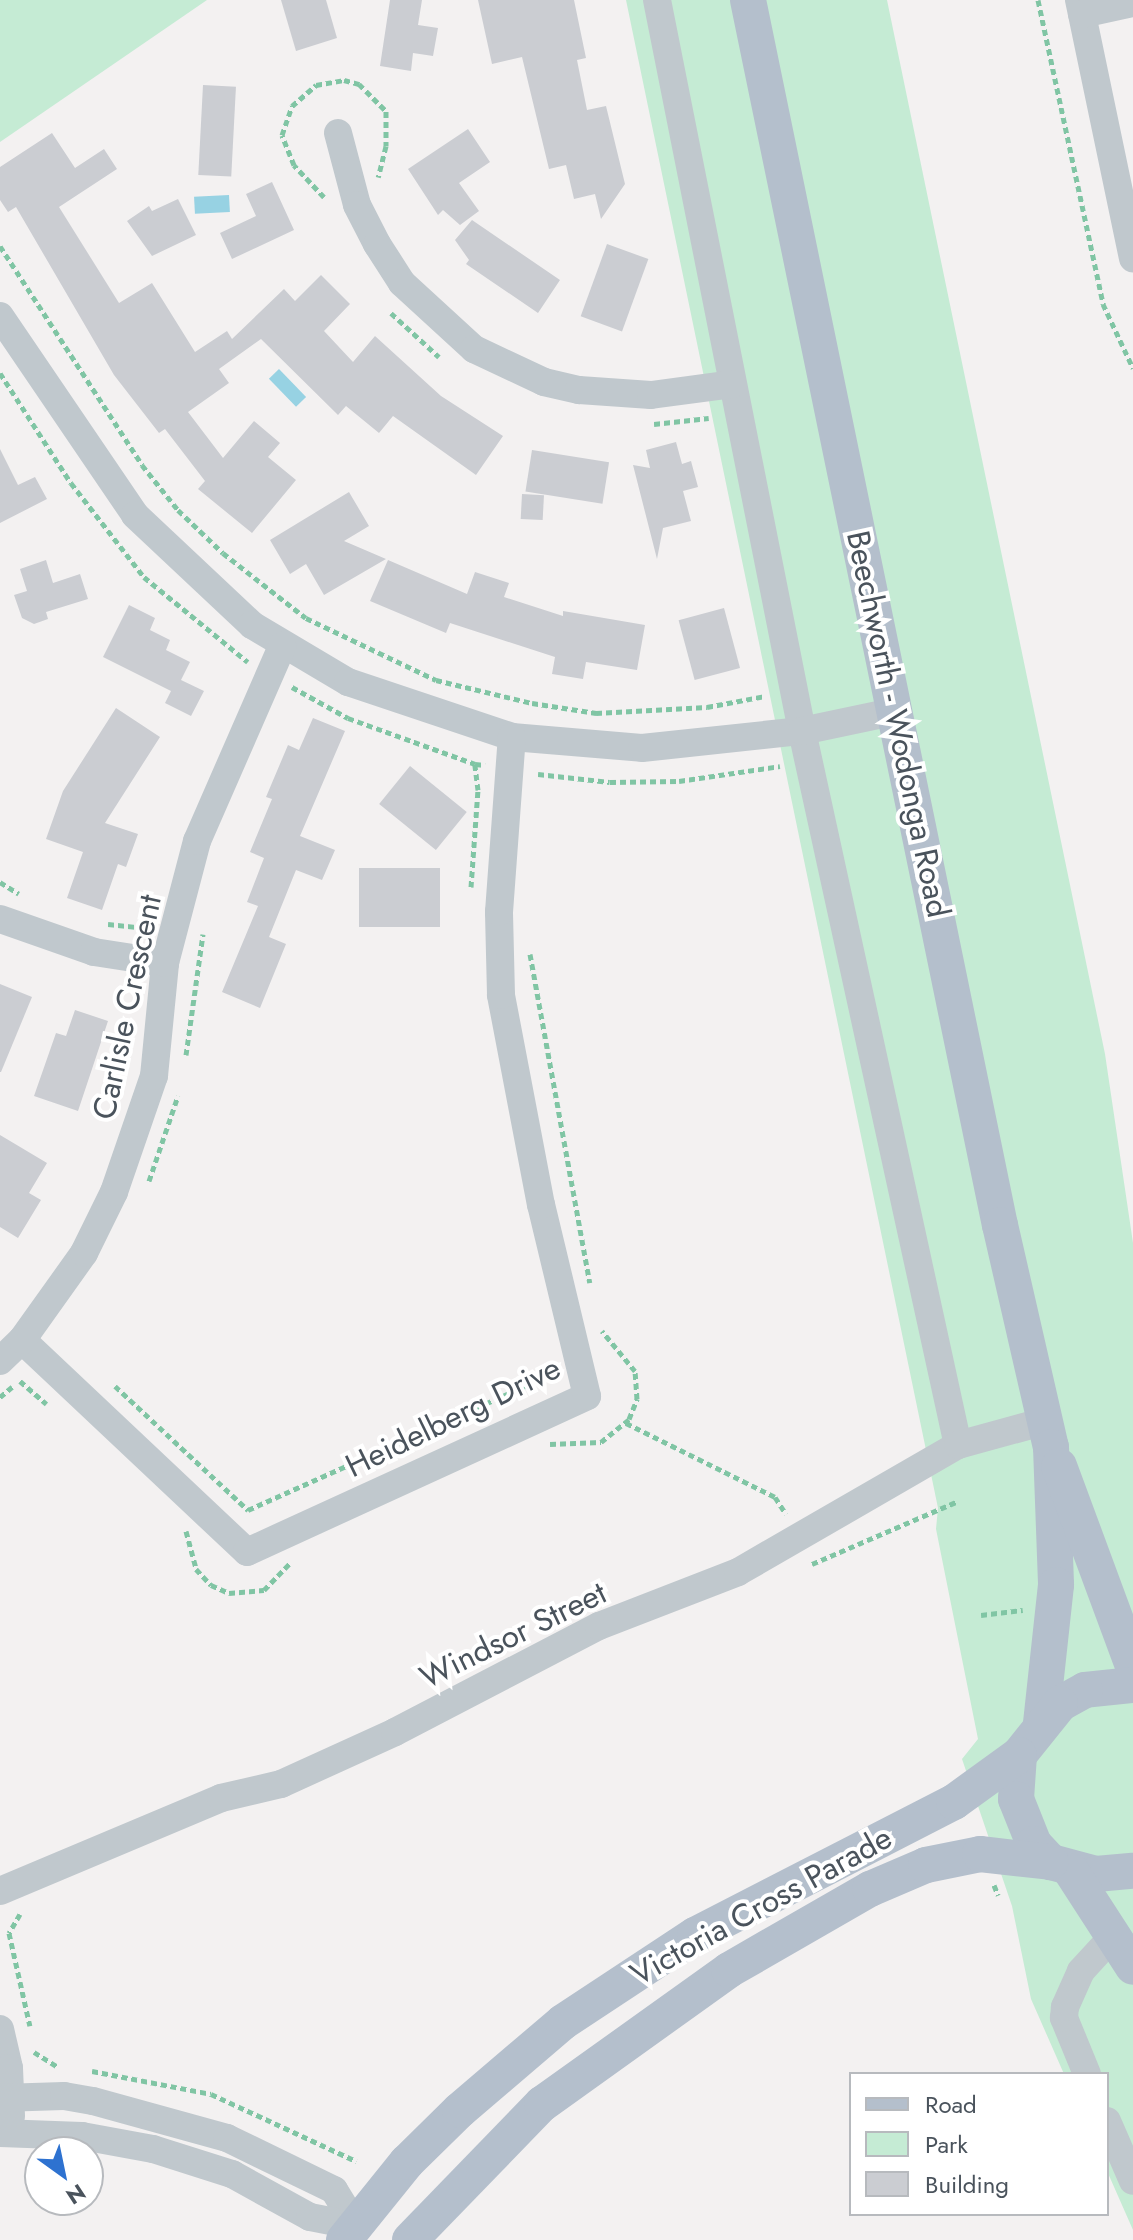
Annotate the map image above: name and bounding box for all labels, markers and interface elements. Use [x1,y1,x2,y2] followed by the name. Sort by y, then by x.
[838,527,958,921] street label: Beechworth - Wodonga Road
[84,891,170,1123] street label: Carlisle Crescent
[339,1348,567,1486] street label: Heidelberg Drive
[414,1573,612,1697] street label: Windsor Street
[624,1818,898,1994] street label: Victoria Cross Parade
[849,2072,1109,2216] legend
[925,2087,977,2122] text: Road
[925,2127,968,2162] text: Park
[24,2136,104,2216] north arrow
[925,2167,1009,2202] text: Building
[60,2176,92,2213] text: N

